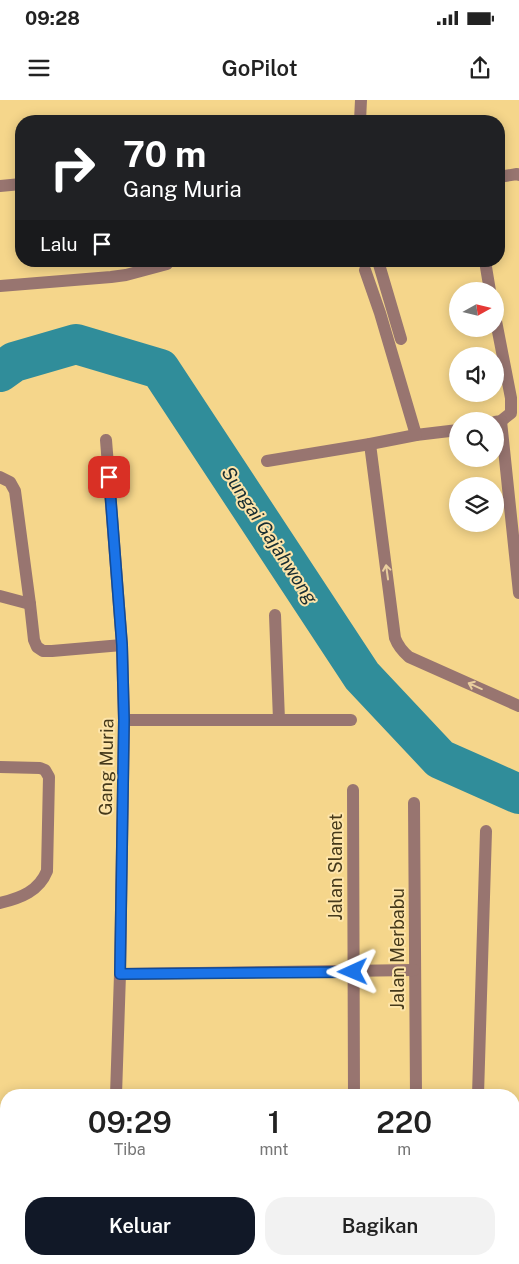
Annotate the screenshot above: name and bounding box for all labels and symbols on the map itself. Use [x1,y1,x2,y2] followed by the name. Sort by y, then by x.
[449,282,504,338] north arrow
[88,456,130,498] pin
[217,462,323,608] water label: Sungai Gajahwong
[381,564,391,580] one-way arrow
[468,681,483,691] one-way arrow
[95,718,117,816] street label: Gang Muria
[325,814,346,920] street label: Jalan Slamet
[387,888,408,1010] street label: Jalan Merbabu
[326,945,378,997] position arrow

